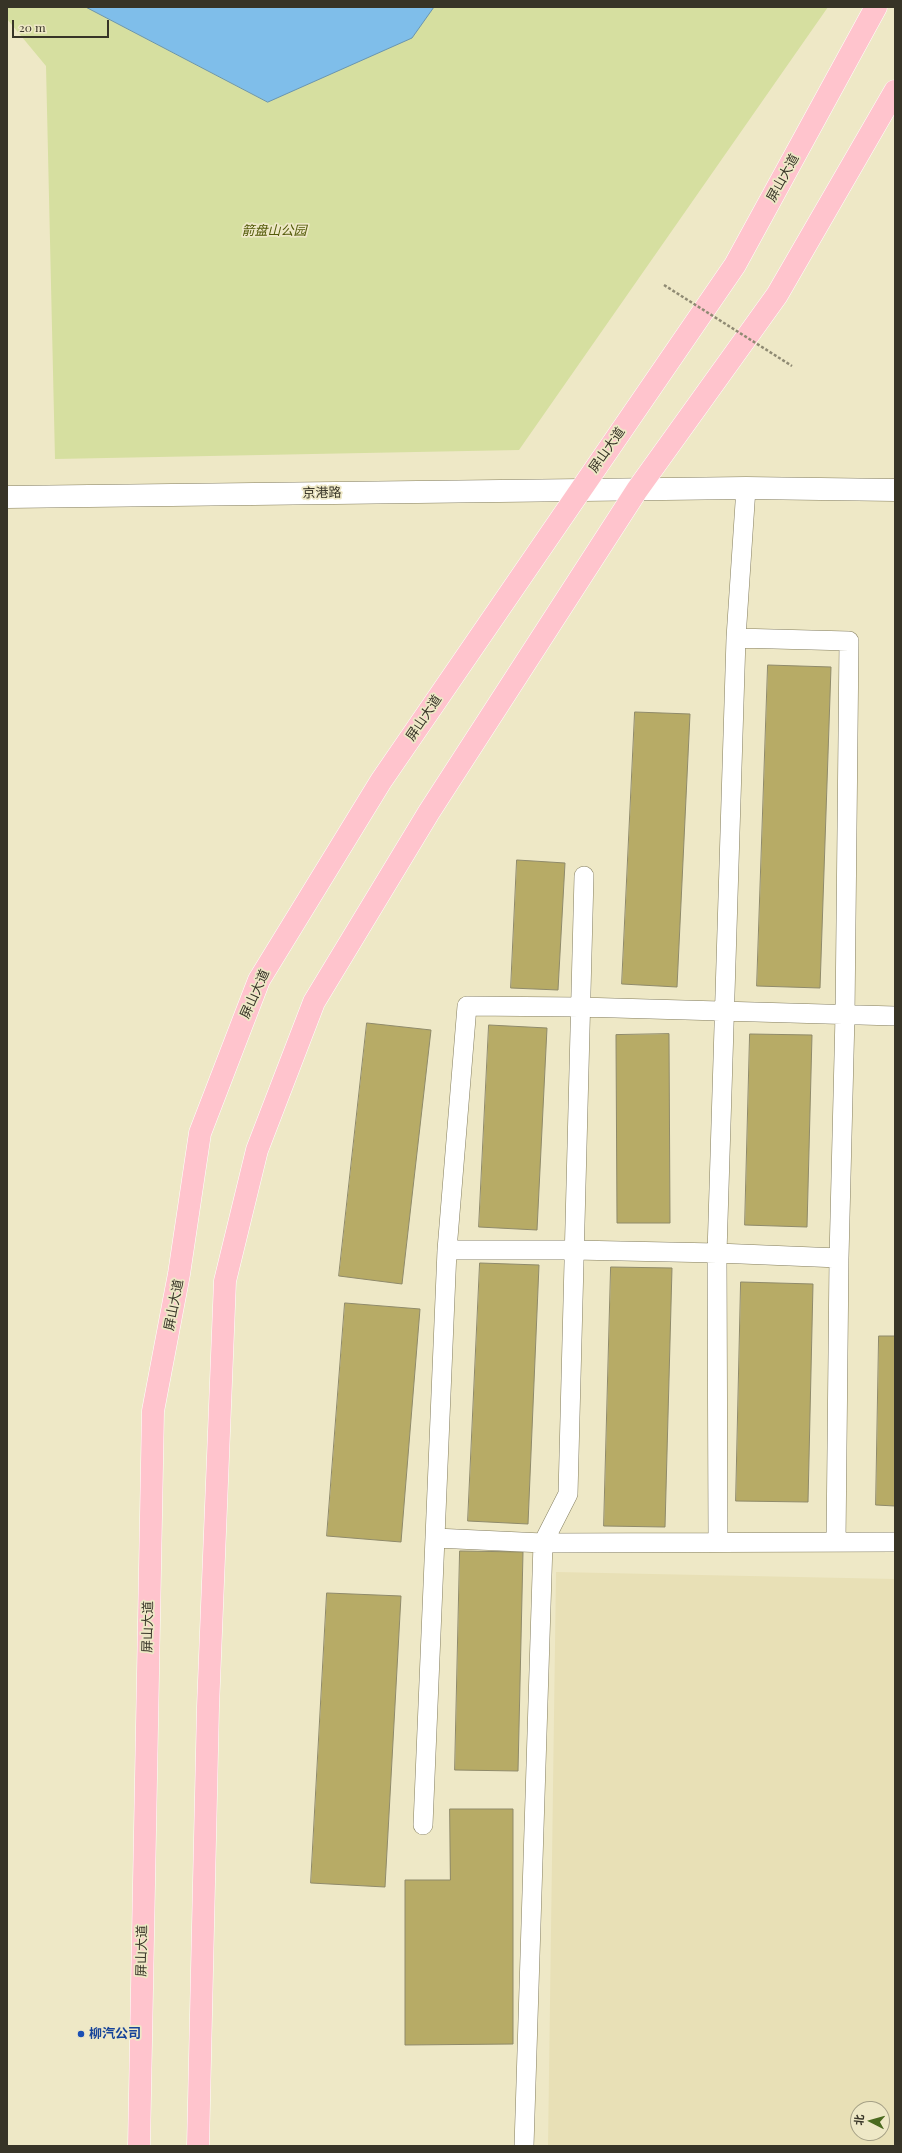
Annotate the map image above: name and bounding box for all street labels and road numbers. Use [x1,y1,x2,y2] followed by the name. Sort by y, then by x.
[764,151,802,205] street label: 屏山大道
[586,424,628,476] street label: 屏山大道
[302,485,342,501] street label: 京港路
[403,692,445,744] street label: 屏山大道
[237,967,273,1021] street label: 屏山大道
[161,1278,187,1332] street label: 屏山大道
[140,1601,156,1653] street label: 屏山大道
[134,1925,150,1977] street label: 屏山大道

